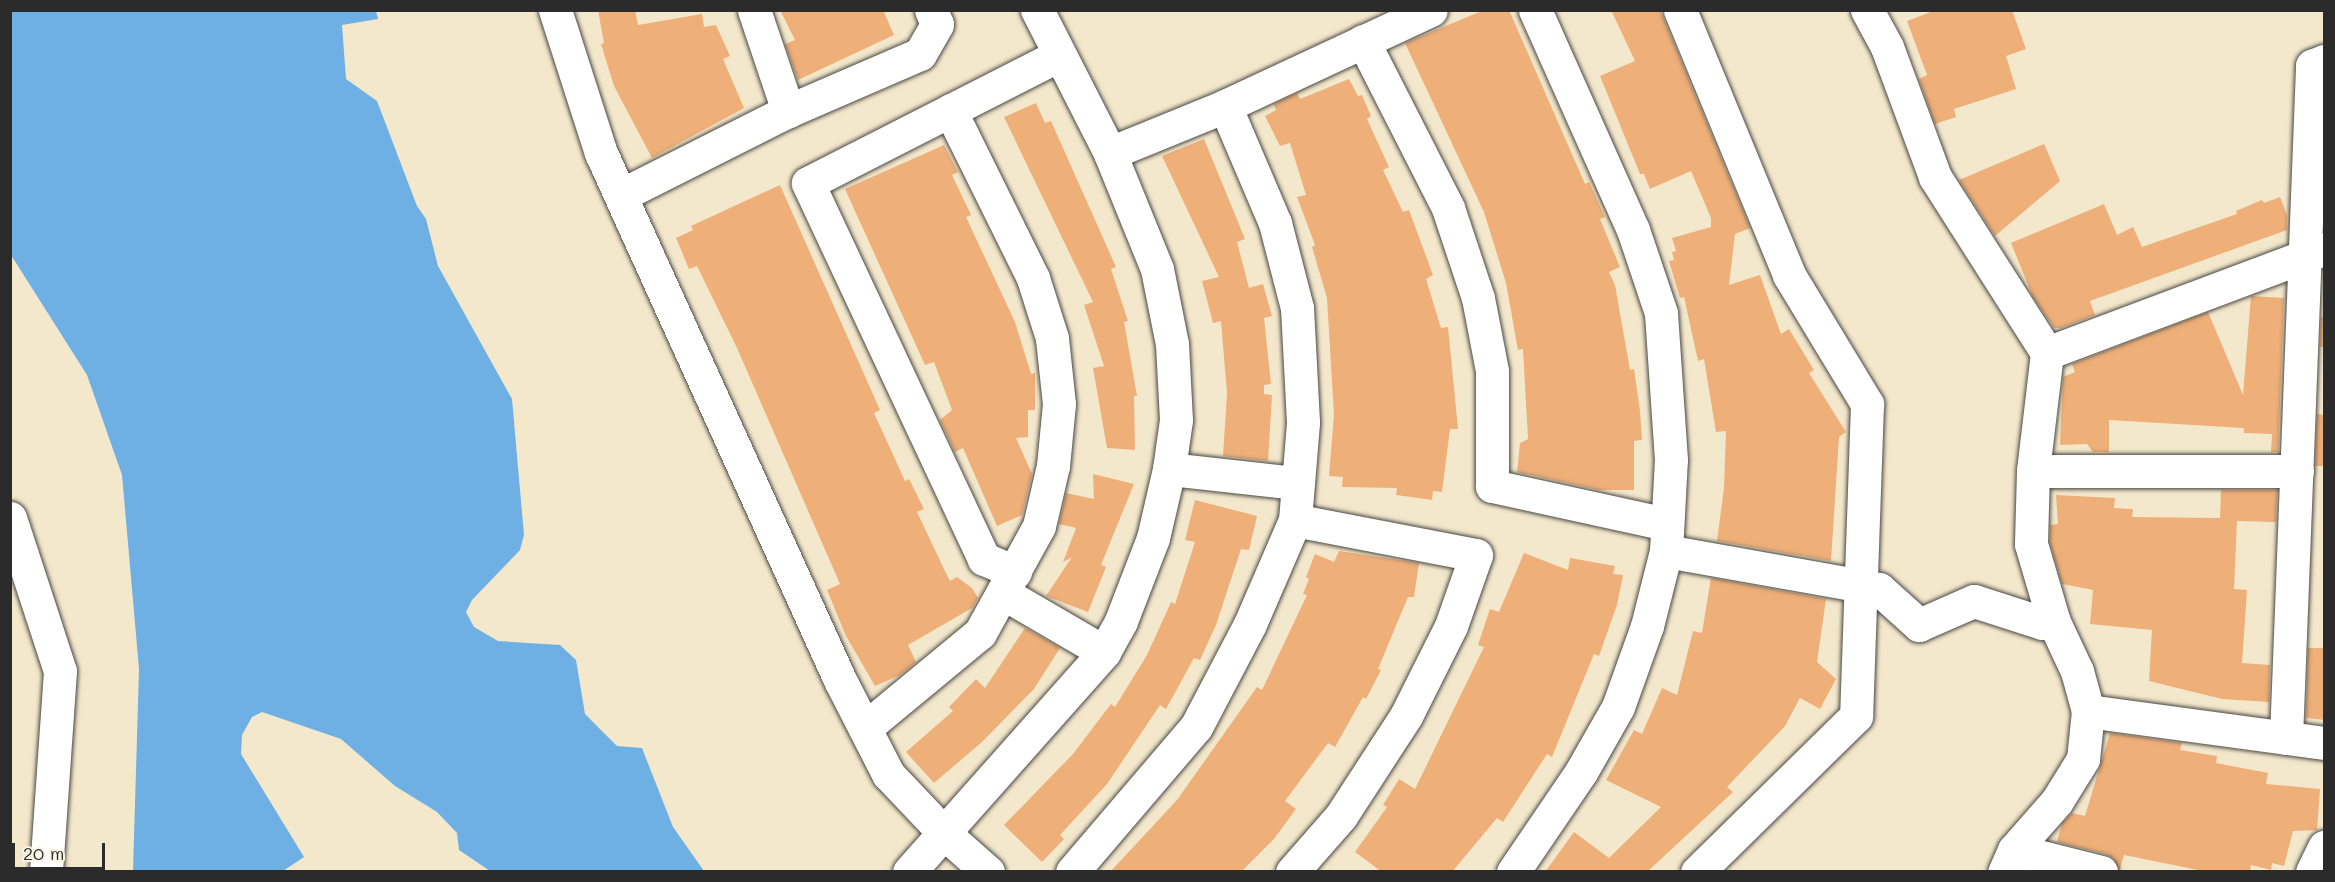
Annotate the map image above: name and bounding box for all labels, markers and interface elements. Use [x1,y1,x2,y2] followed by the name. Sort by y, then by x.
[15,831,108,869] scale bar
[23,841,64,865] text: 20 m

